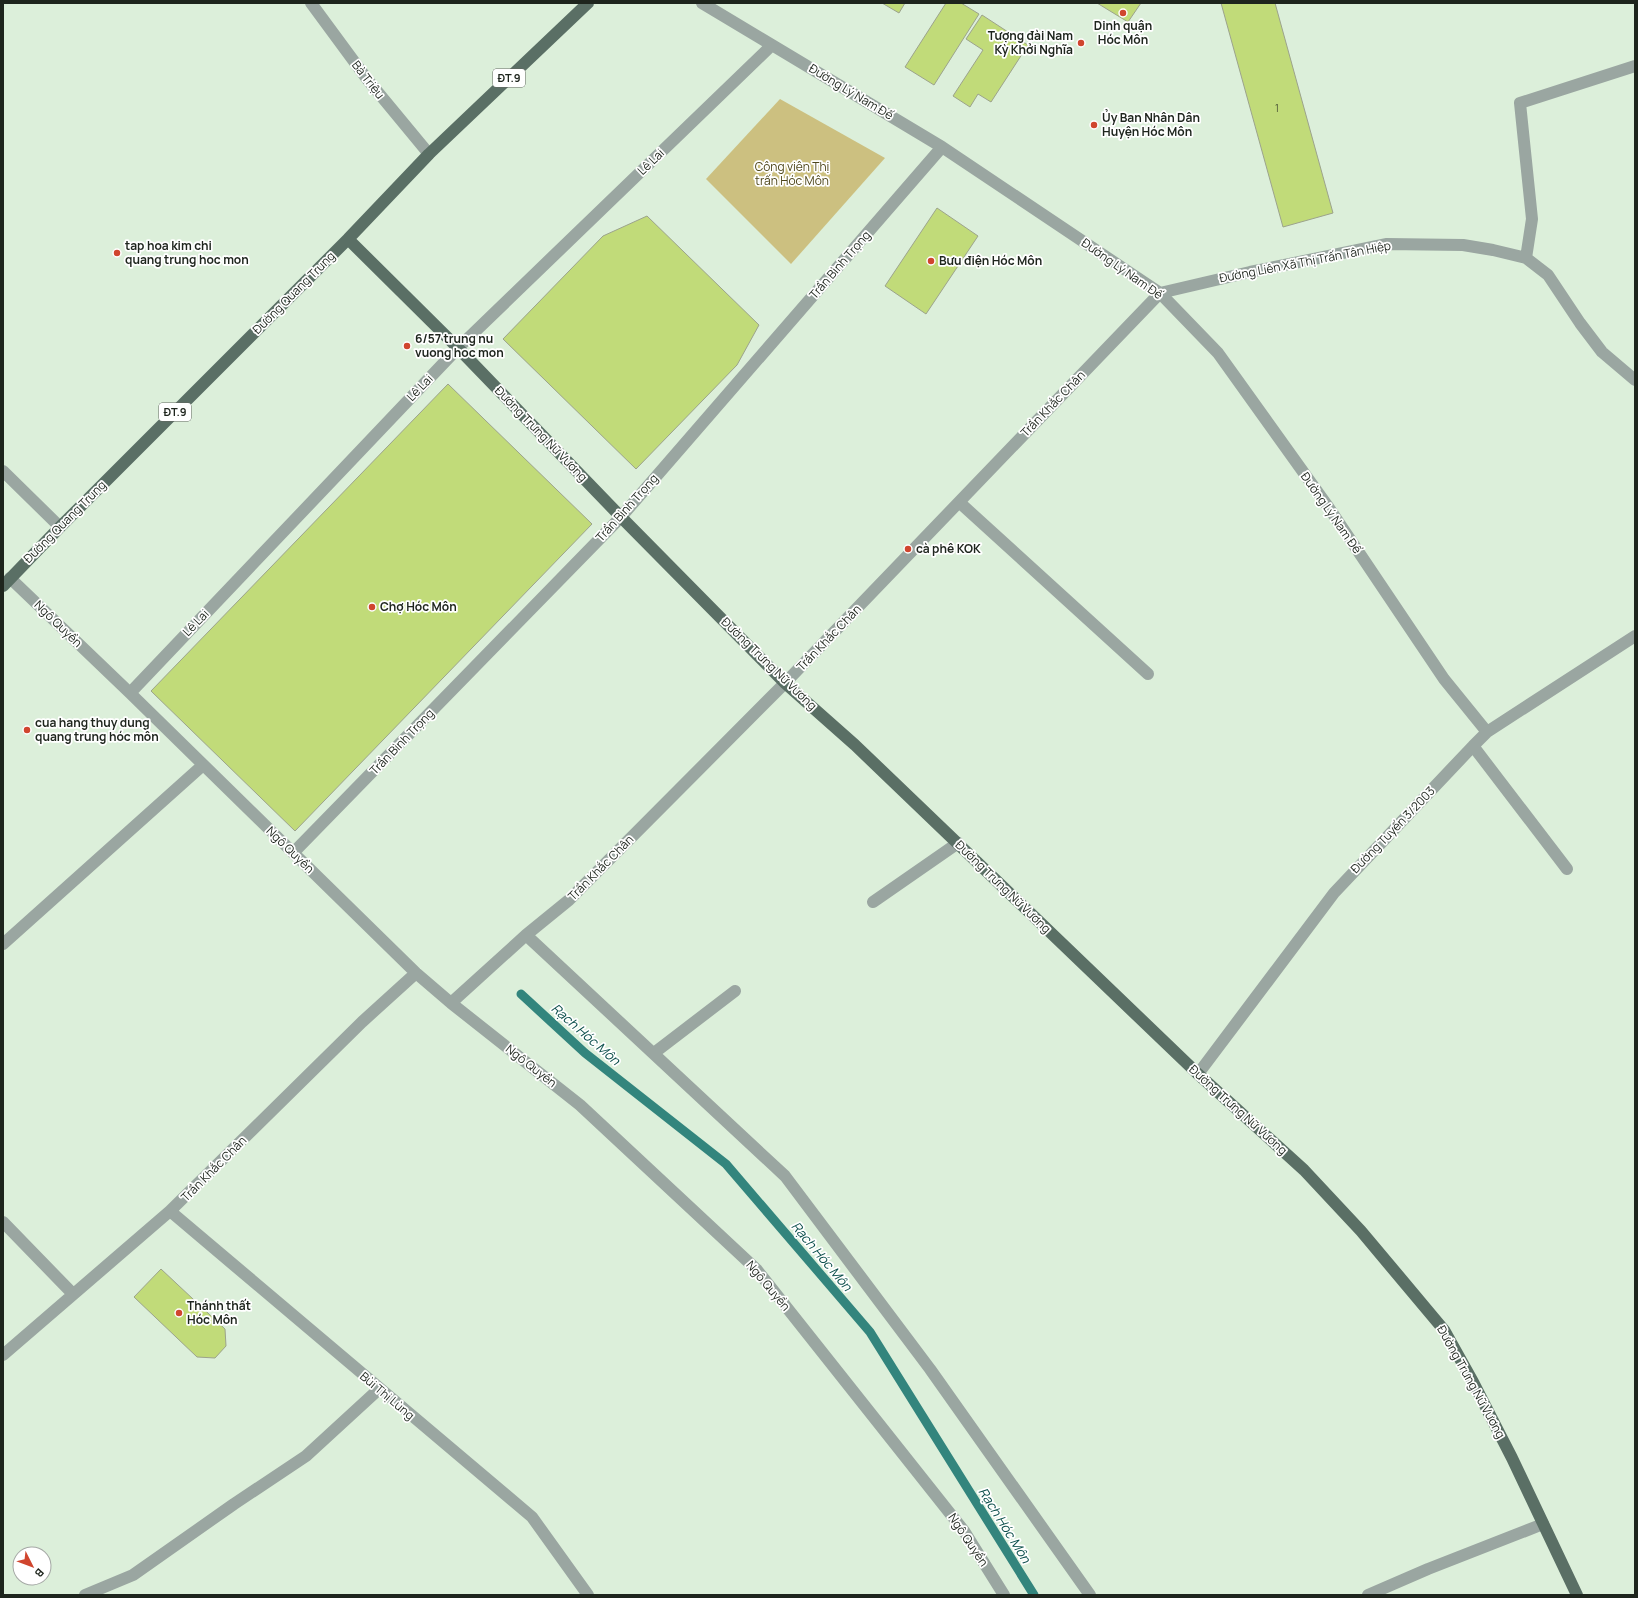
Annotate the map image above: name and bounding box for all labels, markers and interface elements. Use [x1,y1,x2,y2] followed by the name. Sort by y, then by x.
[1118,8,1128,18] marker: Dinh quận Hóc Môn
[1094,17,1152,48] place label: Dinh quận Hóc Môn
[988,27,1073,58] place label: Tượng đài Nam Kỳ Khởi Nghĩa
[1076,38,1086,48] marker: Tượng đài Nam Kỳ Khởi Nghĩa
[348,57,389,102] street label: Bà Triệu
[806,60,897,124] street label: Đường Lý Nam Đế
[493,69,525,87] road number: ĐT.9
[1275,101,1279,115] house number: 1
[1102,109,1200,140] place label: Ủy Ban Nhân Dân Huyện Hóc Môn
[1089,120,1099,130] marker: Ủy Ban Nhân Dân Huyện Hóc Môn
[634,145,668,179] street label: Lê Lai
[755,158,829,189] park label: Công viên Thị trấn Hóc Môn
[805,227,874,303] street label: Trần Bình Trọng
[1078,234,1166,303] street label: Đường Lý Nam Đế
[125,237,249,268] place label: tap hoa kim chi quang trung hoc mon
[1218,237,1392,286] street label: Đường Liên Xã Thị Trấn Tân Hiệp
[112,248,122,258] marker: tap hoa kim chi quang trung hoc mon
[249,248,339,338] street label: Đường Quang Trung
[939,252,1042,269] place label: Bưu điện Hóc Môn
[926,256,936,266] marker: Bưu điện Hóc Môn
[415,330,504,361] place label: 6/57 trung nu vuong hoc mon
[402,341,412,351] marker: 6/57 trung nu vuong hoc mon
[1017,367,1089,441] street label: Trần Khắc Chân
[403,371,437,405] street label: Lê Lai
[491,382,592,485] street label: Đường Trưng Nữ Vương
[159,403,191,421] road number: ĐT.9
[1297,469,1366,557] street label: Đường Lý Nam Đế
[592,470,662,545] street label: Trần Bình Trọng
[20,477,110,567] street label: Đường Quang Trung
[916,540,981,557] place label: cà phê KOK
[903,544,913,554] marker: cà phê KOK
[31,596,86,651] street label: Ngô Quyền
[380,598,457,615] place label: Chợ Hóc Môn
[793,601,865,675] street label: Trần Khắc Chân
[367,602,377,612] marker: Chợ Hóc Môn
[179,606,213,640] street label: Lê Lai
[718,613,821,714] street label: Đường Trưng Nữ Vương
[366,705,438,778] street label: Trần Bình Trọng
[35,714,159,745] place label: cua hang thuy dung quang trung hóc môn
[22,725,32,735] marker: cua hang thuy dung quang trung hóc môn
[1347,783,1439,877] street label: Đường Tuyến 3/2003
[263,822,318,877] street label: Ngô Quyền
[564,831,637,904] street label: Trần Khắc Chân
[952,836,1055,937] street label: Đường Trưng Nữ Vương
[548,999,625,1070] water label: Rạch Hóc Môn
[502,1040,560,1091] street label: Ngô Quyền
[1186,1061,1291,1158] street label: Đường Trưng Nữ Vương
[177,1132,250,1205] street label: Trần Khắc Chân
[788,1217,857,1296] water label: Rạch Hóc Môn
[742,1257,794,1314] street label: Ngô Quyền
[187,1297,251,1328] place label: Thánh thất Hóc Môn
[174,1308,184,1318] marker: Thánh thất Hóc Môn
[1433,1322,1510,1441] street label: Đường Trưng Nữ Vương
[356,1368,418,1424] street label: Bùi Thị Lùng
[975,1484,1036,1567] water label: Rạch Hóc Môn
[944,1510,992,1570] street label: Ngô Quyền
[12,1546,52,1586] north arrow
[32,1565,48,1581] text: B

